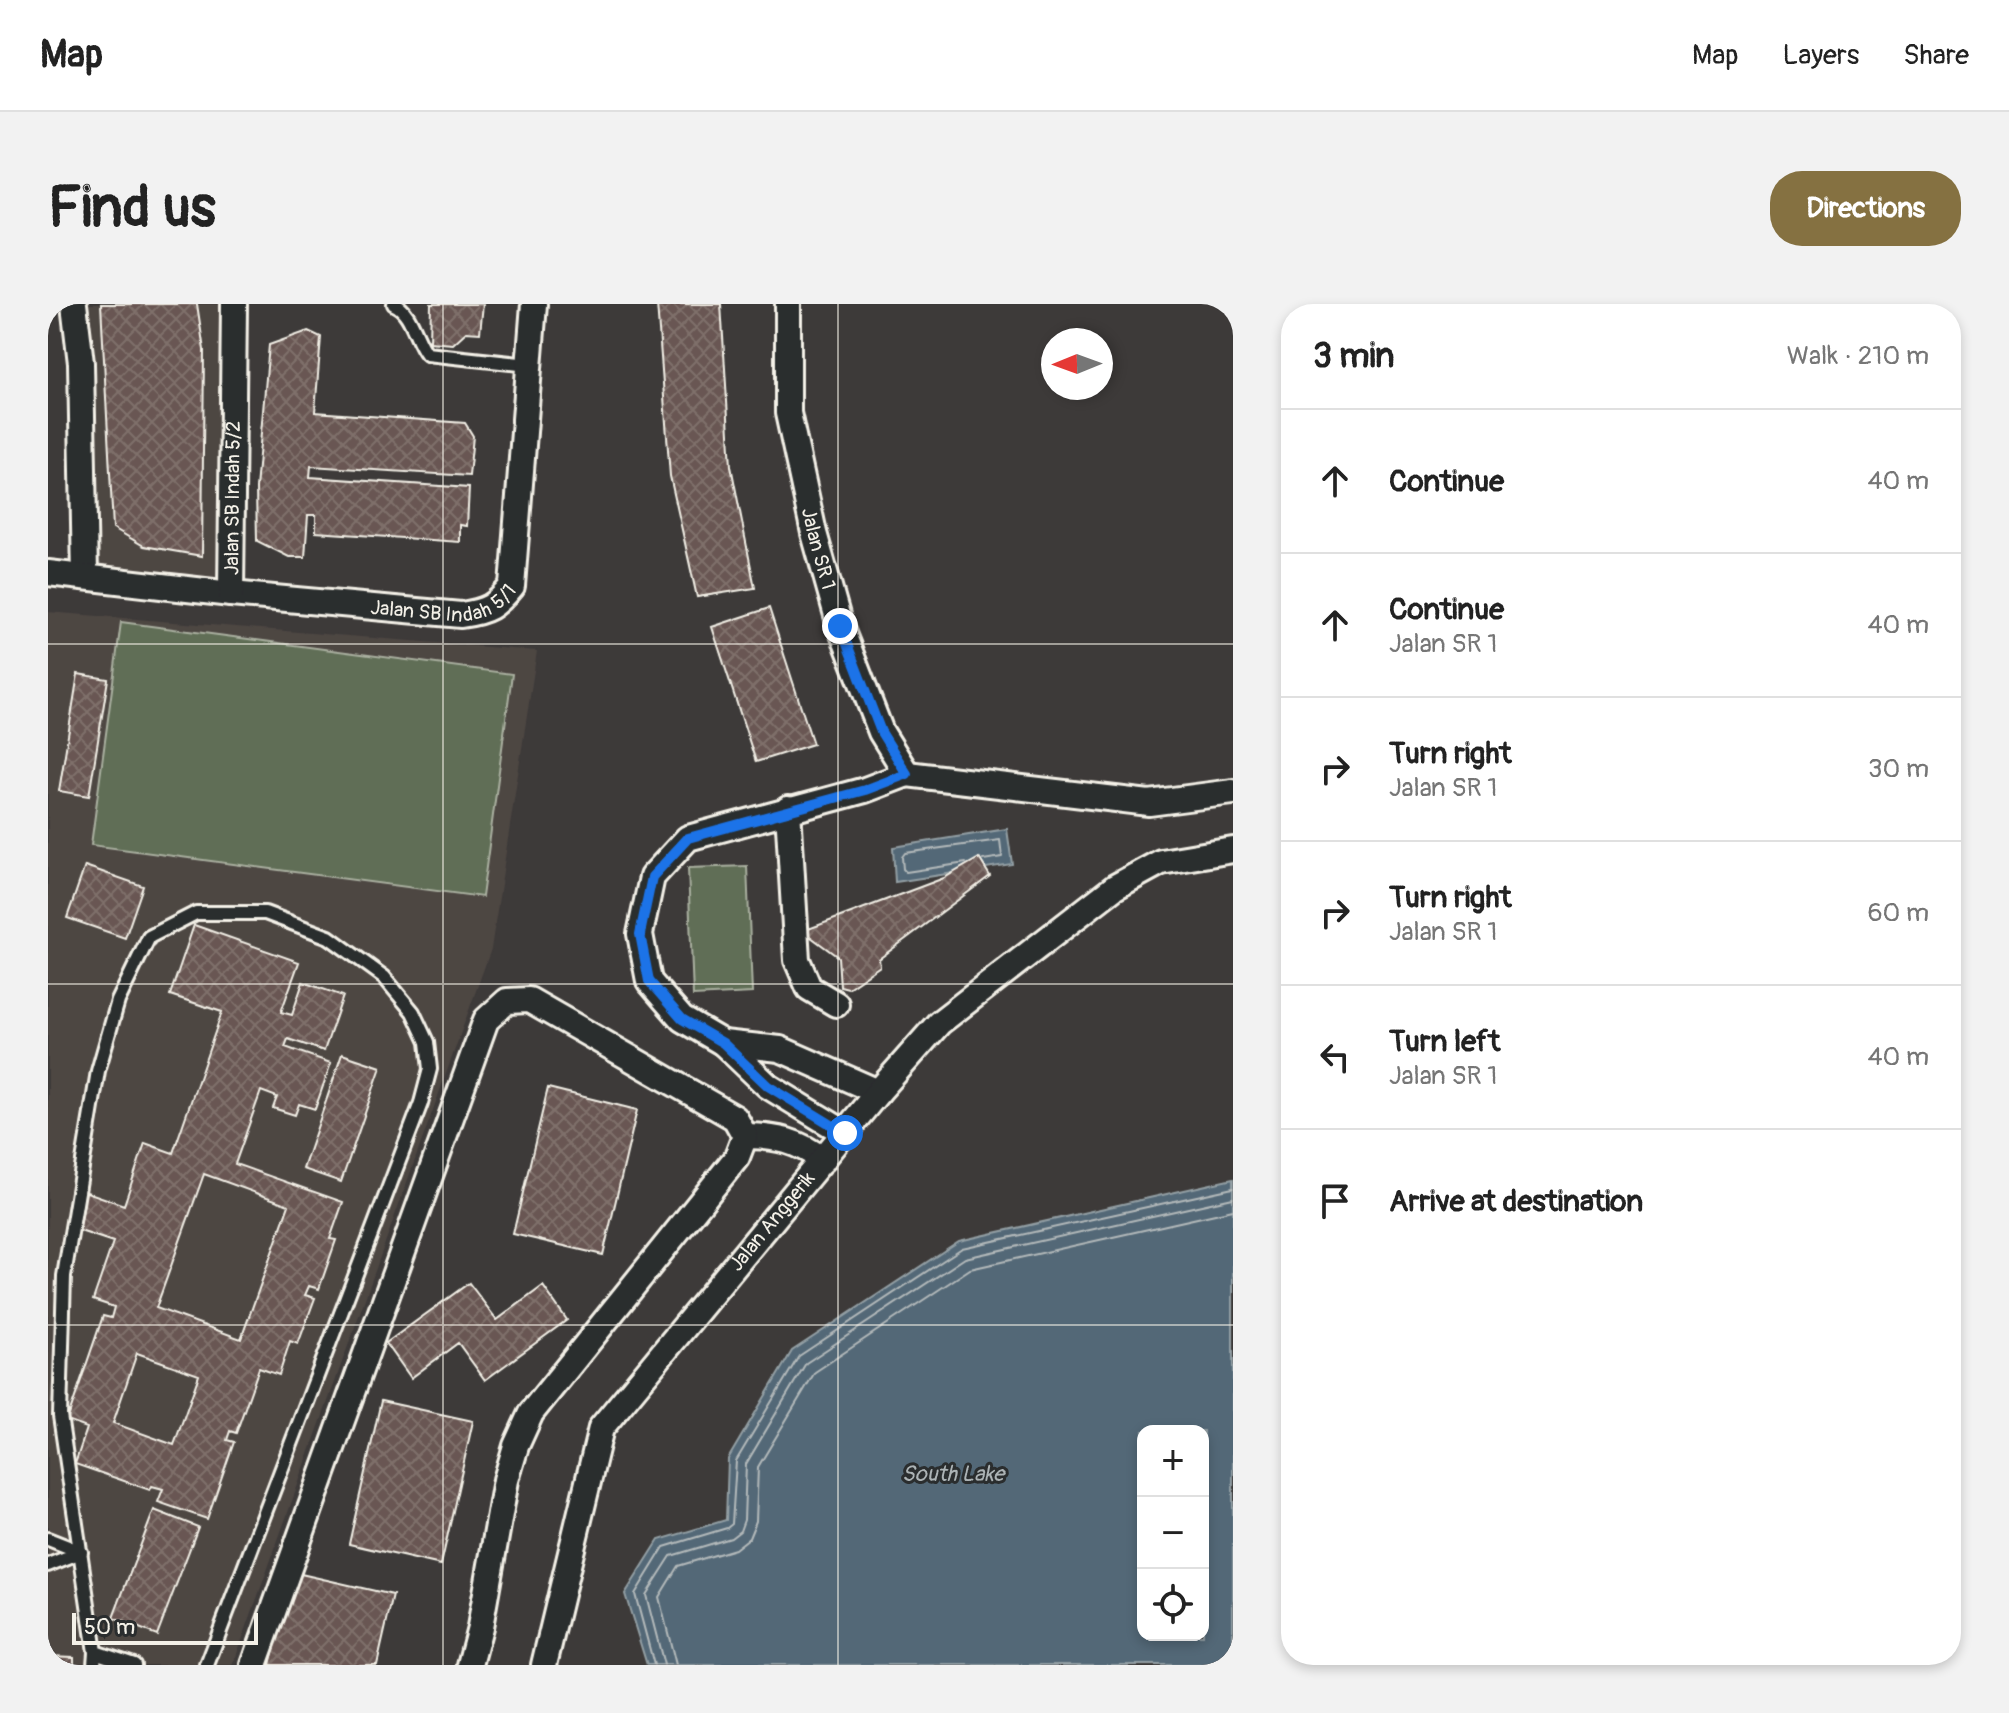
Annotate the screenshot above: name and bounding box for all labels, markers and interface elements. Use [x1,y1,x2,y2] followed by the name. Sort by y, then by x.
[40,31,103,79] text: Map
[1692,38,1738,73] text: Map
[1782,38,1859,73] text: Layers
[1903,38,1969,73] text: Share
[1770,171,1961,246] button: Directions
[48,174,216,243] text: Find us
[1041,328,1113,400] north arrow
[1313,335,1395,378] text: 3 min
[1787,340,1929,372] text: Walk · 210 m
[219,421,245,575] street label: Jalan SB Indah 5/2
[1313,459,1357,503] icon: ahead
[1389,463,1504,500] text: Continue
[1867,465,1929,497] text: 40 m
[796,505,842,592] street label: Jalan SR 1
[370,579,521,628] street label: Jalan SB Indah 5/1
[1389,591,1504,628] text: Continue
[1313,603,1357,647] icon: ahead
[822,608,858,644] route end
[1867,609,1929,641] text: 40 m
[1389,628,1497,660] text: Jalan SR 1
[1389,735,1512,772] text: Turn right
[1313,747,1357,791] icon: right
[1868,753,1929,785] text: 30 m
[1389,772,1497,804] text: Jalan SR 1
[1389,879,1512,916] text: Turn right
[1313,891,1357,935] icon: right
[1867,897,1929,929] text: 60 m
[1389,916,1497,948] text: Jalan SR 1
[1389,1023,1500,1060] text: Turn left
[1313,1035,1357,1079] icon: left
[1867,1041,1929,1073] text: 40 m
[1389,1060,1497,1092] text: Jalan SR 1
[827,1115,863,1151] route start
[723,1166,820,1276] street label: Jalan Anggerik
[1313,1179,1357,1223] icon: arrive
[1389,1183,1643,1220] text: Arrive at destination
[1137,1425,1209,1641] map controls
[1137,1425,1209,1497] button: +
[902,1460,1006,1488] water label: South Lake
[1137,1497,1209,1569] button: −
[1137,1569,1209,1641] button: locate
[72,1609,258,1645] scale bar
[84,1613,135,1641] text: 50 m

